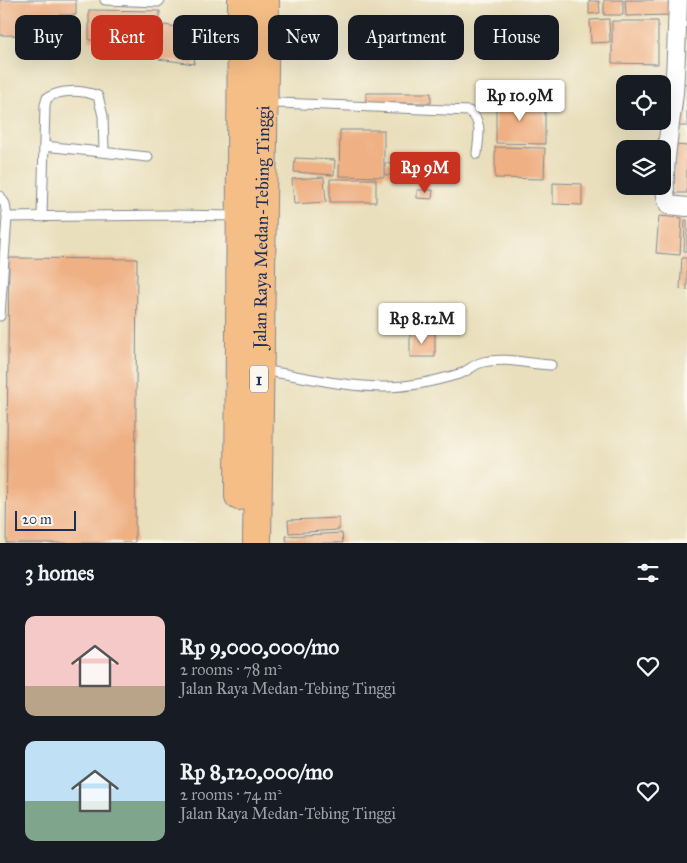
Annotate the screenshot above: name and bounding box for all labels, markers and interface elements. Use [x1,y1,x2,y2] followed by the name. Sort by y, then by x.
[15,15,81,60] chip: Buy
[91,15,163,60] chip: Rent
[173,15,258,60] chip: Filters
[268,15,338,60] chip: New
[348,15,464,60] chip: Apartment
[474,15,559,60] chip: House
[616,75,671,195] map controls
[616,75,671,130] button: locate
[468,80,572,122] pin: Rp 10.9M
[487,86,553,105] text: Rp 10.9M
[249,105,275,351] street label: Jalan Raya Medan-Tebing Tinggi
[616,140,671,195] button: layers
[390,152,460,194] pin: Rp 9M
[401,158,449,177] text: Rp 9M
[370,302,474,345] pin: Rp 8.12M
[389,309,455,328] text: Rp 8.12M
[250,366,268,392] road number: 1
[15,508,76,531] scale bar
[22,511,52,528] text: 20 m
[634,559,662,587] icon: filters
[25,560,94,586] text: 3 homes
[180,634,339,660] text: Rp 9,000,000/mo
[65,636,125,696] icon: home
[634,652,662,680] icon: heart
[180,660,282,679] text: 2 rooms · 78 m²
[180,679,396,698] text: Jalan Raya Medan-Tebing Tinggi
[180,759,333,785] text: Rp 8,120,000/mo
[65,761,125,821] icon: home
[634,777,662,805] icon: heart
[180,785,282,804] text: 2 rooms · 74 m²
[180,804,396,823] text: Jalan Raya Medan-Tebing Tinggi

